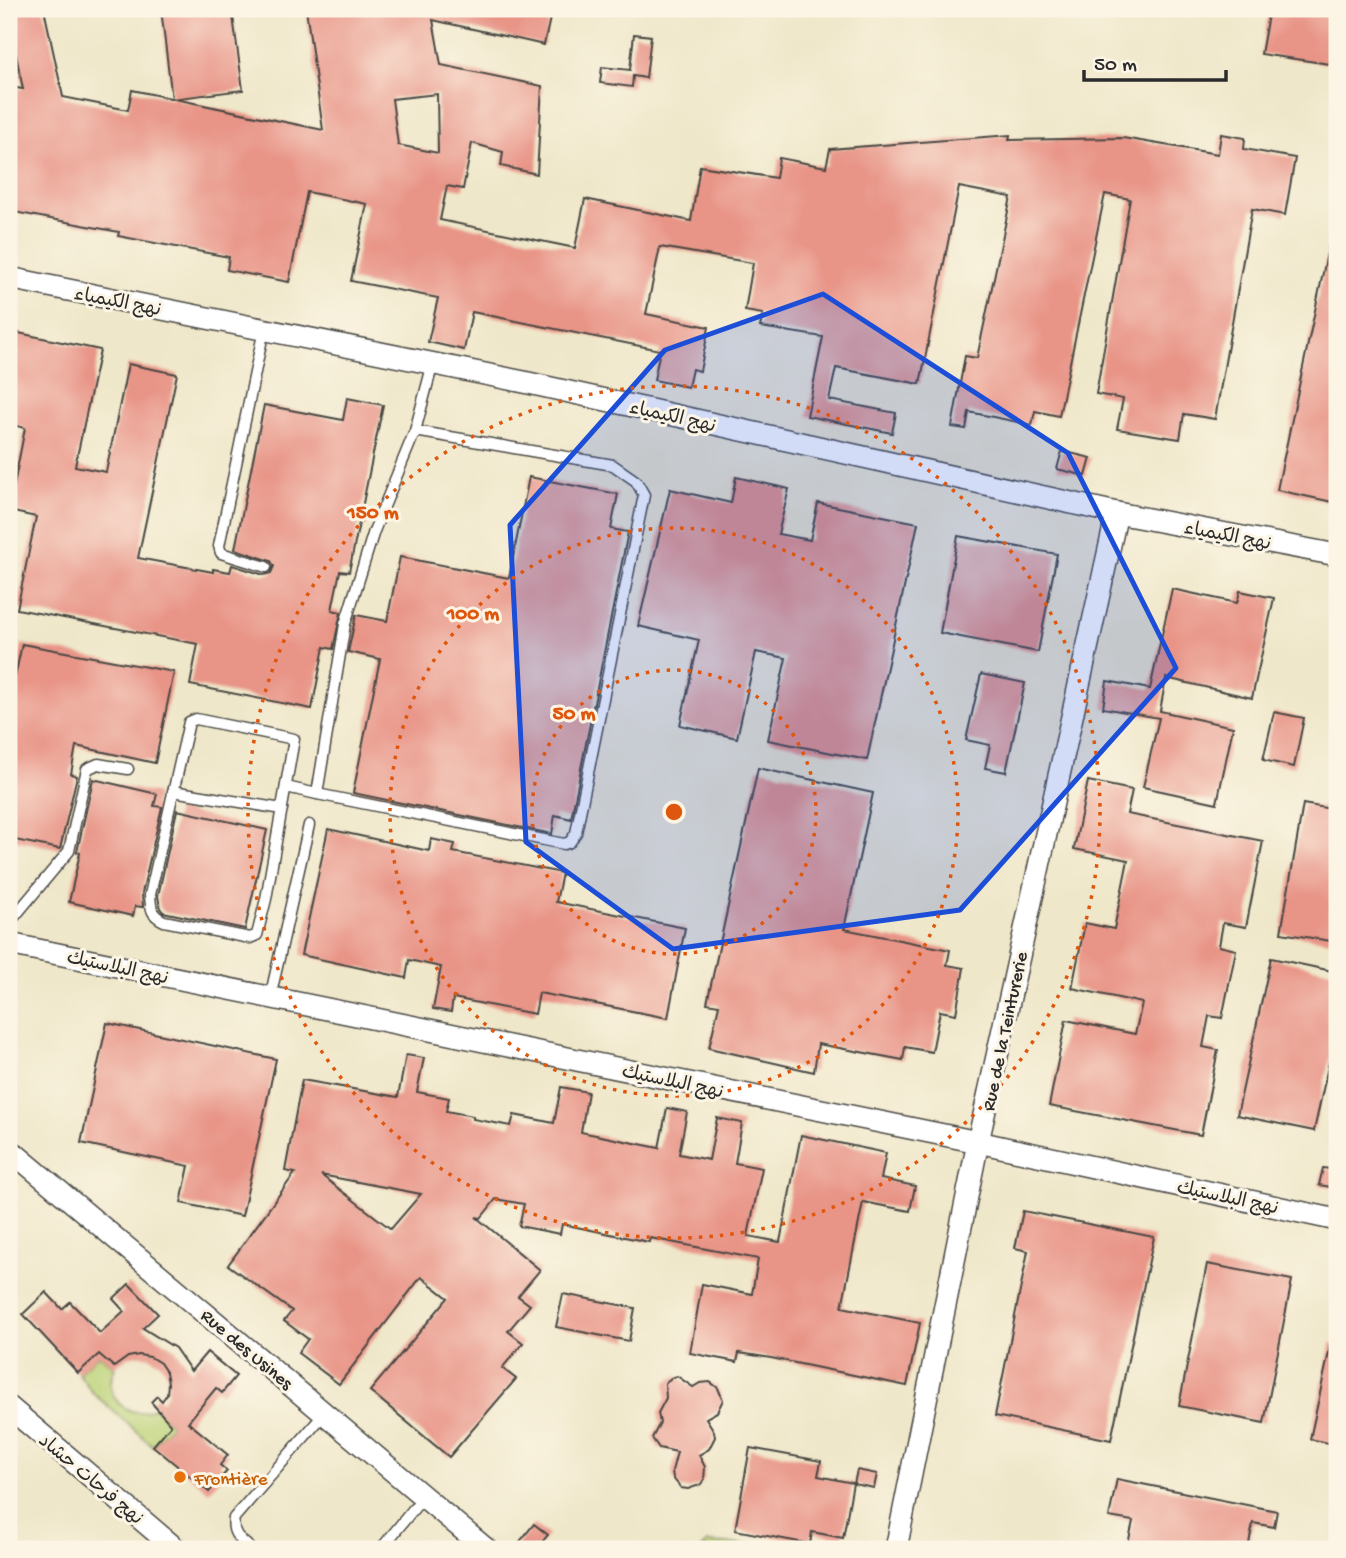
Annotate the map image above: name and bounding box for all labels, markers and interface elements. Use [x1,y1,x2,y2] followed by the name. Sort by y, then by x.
[1084,38,1225,82] scale bar
[1094,54,1137,79] text: 50 m
[72,284,163,323] street label: نهج الكيمياء
[627,397,718,440] street label: نهج الكيمياء
[346,502,399,527] text: 150 m
[1182,518,1273,557] street label: نهج الكيمياء
[446,603,499,628] text: 100 m
[553,703,596,728] text: 50 m
[662,800,686,824] centre of rings
[64,947,170,991] street label: نهج البلاستيك
[978,950,1035,1113] street label: Rue de la Teinturerie
[619,1061,725,1105] street label: نهج البلاستيك
[1174,1177,1280,1221] street label: نهج البلاستيك
[195,1305,297,1397] street label: Rue des Usines
[33,1430,147,1531] street label: نهج فرحات حشاد
[172,1469,188,1485] marker: Frontière
[193,1469,268,1492] place label: Frontière

